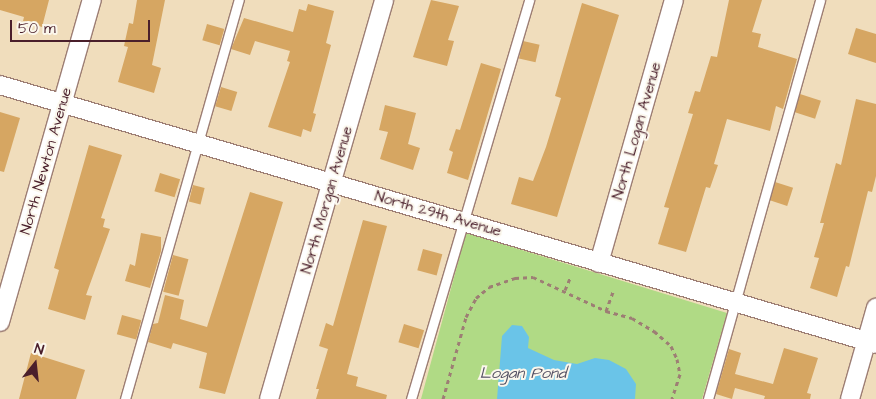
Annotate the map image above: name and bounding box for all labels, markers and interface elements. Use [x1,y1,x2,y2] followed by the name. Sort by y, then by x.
[12,10,152,42] scale bar
[18,18,56,39] text: 50 m
[609,60,665,202] street label: North Logan Avenue
[16,85,76,237] street label: North Newton Avenue
[297,124,357,276] street label: North Morgan Avenue
[373,187,503,241] street label: North 29th Avenue
[10,339,60,389] north arrow
[32,339,46,360] text: N
[480,363,566,383] water label: Logan Pond

